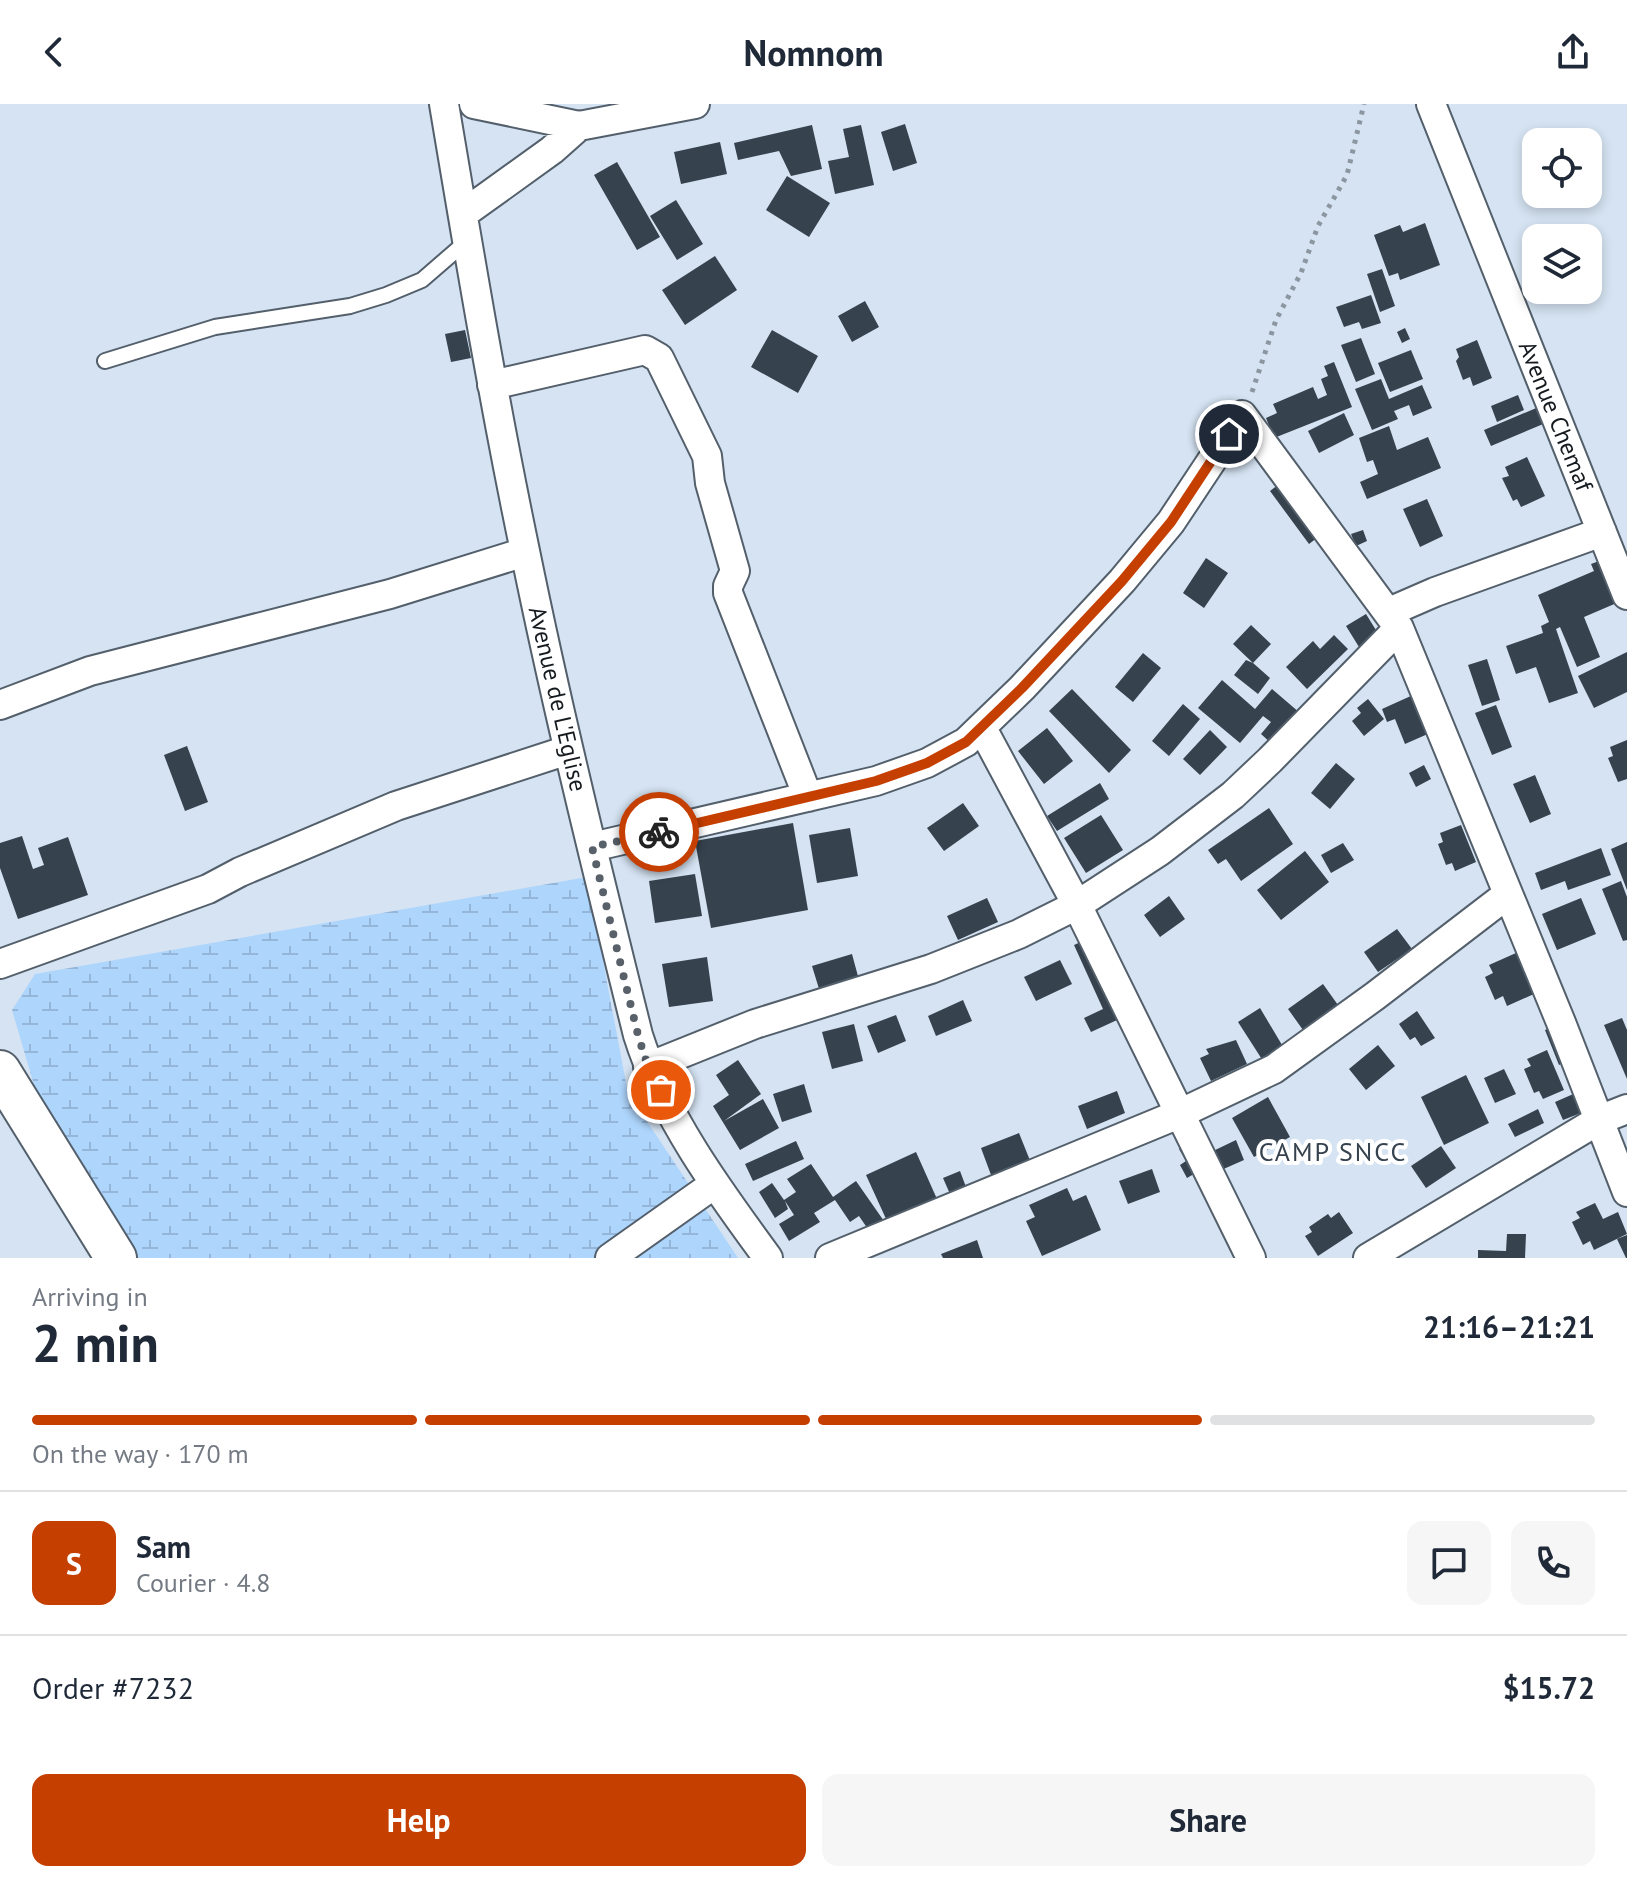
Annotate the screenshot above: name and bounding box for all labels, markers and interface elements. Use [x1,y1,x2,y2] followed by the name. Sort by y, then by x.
[744,29,883,76] text: Nomnom
[32,30,76,74] icon: back
[1551,30,1595,74] icon: share
[1522,128,1602,304] map controls
[1522,128,1602,208] button: locate
[1522,224,1602,304] button: layers
[1512,336,1601,497] street label: Avenue Chemaf
[1195,400,1263,468] pin
[1207,412,1251,456] icon: home
[522,603,594,795] street label: Avenue de L'Eglise
[619,792,699,872] courier
[637,810,681,854] icon: bike
[627,1056,695,1124] pin
[639,1068,683,1112] icon: bag
[1259,1135,1407,1168] district label: CAMP SNCC
[32,1280,148,1313] text: Arriving in
[1423,1307,1595,1346] text: 21:16–21:21
[32,1309,159,1376] text: 2 min
[32,1437,249,1470] text: On the way · 170 m
[1407,1521,1491,1605] button: chat
[1511,1521,1595,1605] button: phone
[136,1527,191,1566] text: Sam
[66,1544,82,1583] text: S
[136,1566,270,1599] text: Courier · 4.8
[32,1668,194,1707] text: Order #7232
[1503,1668,1595,1707] text: $15.72
[32,1774,806,1866] button: Help
[822,1774,1595,1866] button: Share

